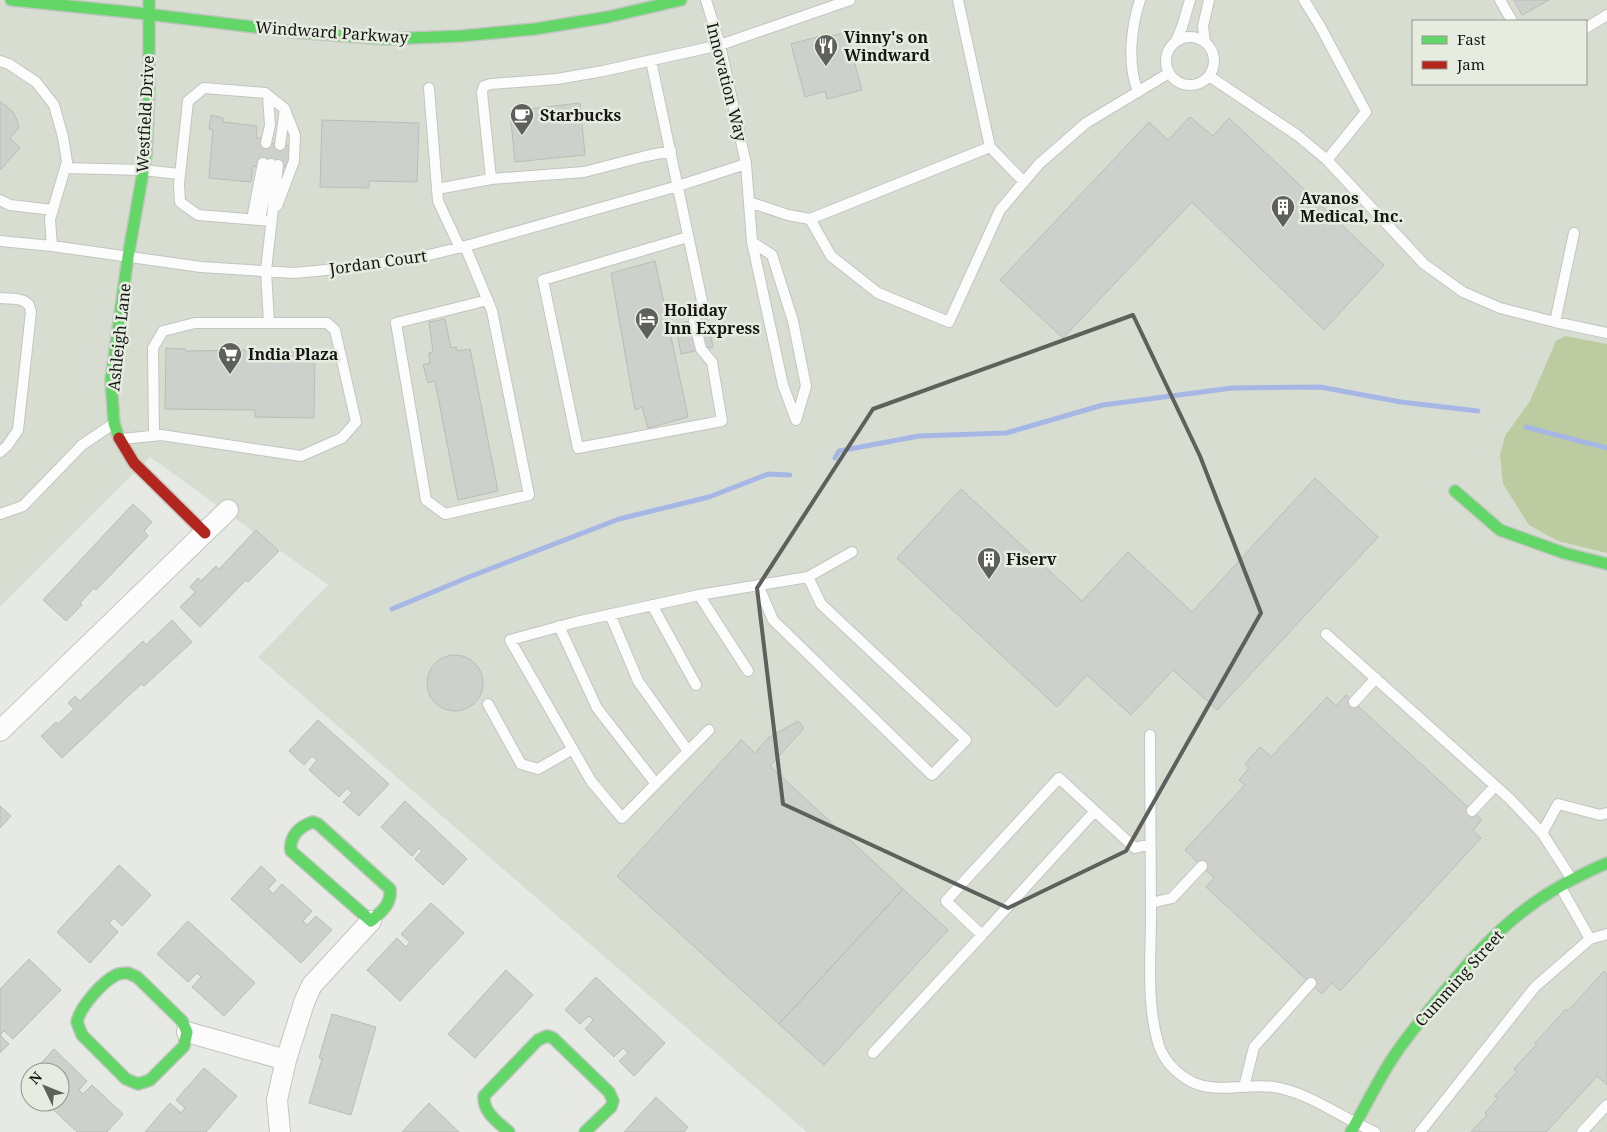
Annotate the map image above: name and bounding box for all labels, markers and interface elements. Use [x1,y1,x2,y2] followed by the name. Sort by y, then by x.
[255,16,410,48] street label: Windward Parkway
[702,20,753,145] street label: Innovation Way
[1412,20,1587,85] legend
[844,26,930,66] place label: Vinny's on Windward
[1457,29,1486,49] text: Fast
[813,33,839,67] restaurant icon: Vinny's on Windward
[1456,54,1485,74] text: Jam
[131,55,159,173] street label: Westfield Drive
[509,102,535,136] cafe icon: Starbucks
[540,104,621,126] place label: Starbucks
[1300,187,1403,227] place label: Avanos Medical, Inc.
[1270,194,1296,228] building icon: Avanos Medical, Inc.
[327,244,429,280] street label: Jordan Court
[102,282,136,392] street label: Ashleigh Lane
[664,299,760,339] place label: Holiday Inn Express
[634,306,660,340] hotel icon: Holiday Inn Express
[217,341,243,375] supermarket icon: India Plaza
[248,343,339,365] place label: India Plaza
[976,546,1002,580] building icon: Fiserv
[1006,548,1057,570] place label: Fiserv
[1410,925,1509,1031] street label: Cumming Street
[20,1062,70,1112] north arrow
[24,1067,46,1088] text: N

